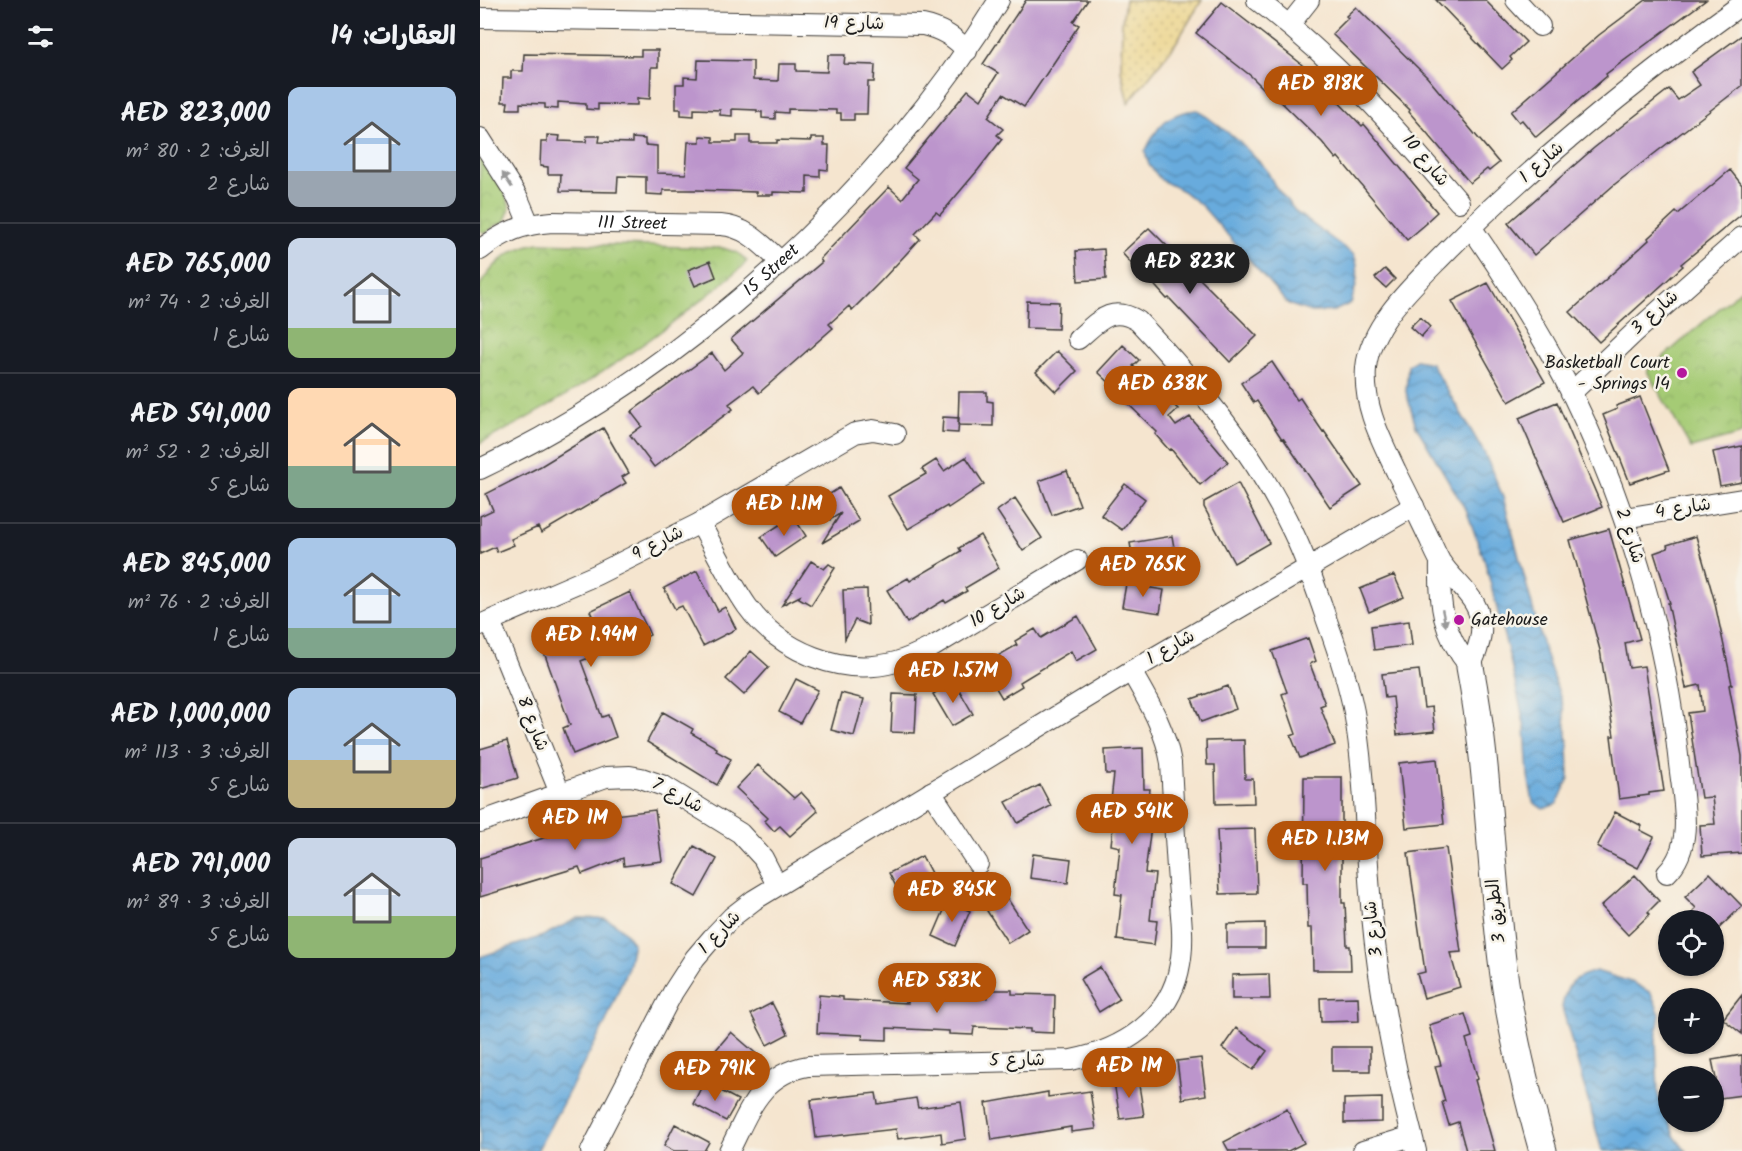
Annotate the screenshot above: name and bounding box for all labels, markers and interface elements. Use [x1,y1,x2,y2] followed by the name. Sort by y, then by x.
[823,9,885,39] street label: I9 شارع
[330,16,456,58] text: العقارات: 14
[24,20,57,53] icon: filters
[1259,66,1383,117] pin: AED 818K
[1278,69,1364,101] text: AED 818K
[120,93,270,135] text: AED 823,000
[336,111,408,183] icon: home
[1394,128,1456,194] street label: شارع 10
[1513,135,1571,191] street label: شارع 1
[126,136,270,168] text: الغرف: 2 · 80 m²
[207,169,270,201] text: شارع 2
[501,172,512,188] one-way arrow
[597,208,669,239] street label: I11 Street
[737,236,807,304] street label: I5 Street
[126,244,270,286] text: AED 765,000
[1128,244,1252,295] pin: AED 823K
[1144,247,1236,279] text: AED 823K
[336,262,408,334] icon: home
[1624,283,1686,343] street label: شارع 3
[128,287,270,319] text: الغرف: 2 · 74 m²
[212,320,270,352] text: شارع 1
[1544,349,1671,399] place label: Basketball Court - Springs 14
[1101,366,1225,417] pin: AED 638K
[1675,366,1689,380] marker: Basketball Court - Springs 14
[1118,369,1208,401] text: AED 638K
[130,394,270,436] text: AED 541,000
[336,412,408,484] icon: home
[126,437,270,469] text: الغرف: 2 · 52 m²
[208,470,270,502] text: شارع 5
[722,486,846,537] pin: AED 1.1M
[746,489,822,521] text: AED 1.1M
[1653,490,1713,528] street label: شارع 4
[1606,505,1652,567] street label: شارع 2
[627,519,689,569] street label: شارع 9
[122,544,270,586] text: AED 845,000
[1081,547,1205,598] pin: AED 765K
[1099,550,1187,582] text: AED 765K
[336,562,408,634] icon: home
[964,580,1032,636] street label: شارع 10
[128,587,270,619] text: الغرف: 2 · 76 m²
[1471,606,1548,635] place label: Gatehouse
[1440,608,1450,627] one-way arrow
[1452,613,1466,627] marker: Gatehouse
[522,617,660,668] pin: AED 1.94M
[212,620,270,652] text: شارع 1
[545,620,637,652] text: AED 1.94M
[1141,622,1201,674] street label: شارع 1
[884,653,1022,704] pin: AED 1.57M
[908,656,998,688] text: AED 1.57M
[508,692,556,756] street label: شارع 8
[110,694,270,736] text: AED 1,000,000
[336,712,408,784] icon: home
[125,737,270,769] text: الغرف: 3 · 113 m²
[208,770,270,802] text: شارع 5
[646,770,708,822] street label: شارع 7
[1070,794,1194,845] pin: AED 541K
[1090,797,1174,829] text: AED 541K
[526,800,624,851] pin: AED 1M
[542,803,608,835] text: AED 1M
[1256,821,1394,872] pin: AED 1.13M
[1281,824,1369,856] text: AED 1.13M
[132,844,270,886] text: AED 791,000
[336,862,408,934] icon: home
[890,872,1014,923] pin: AED 845K
[907,875,997,907] text: AED 845K
[1479,877,1515,945] street label: 3 الطريق
[127,887,270,919] text: الغرف: 3 · 89 m²
[1356,899,1392,959] street label: شارع 3
[692,904,748,962] street label: شارع 1
[1658,910,1724,1132] map controls
[1658,910,1724,976] button: locate
[208,920,270,952] text: شارع 5
[875,963,999,1014] pin: AED 583K
[892,966,982,998] text: AED 583K
[1658,988,1724,1054] button: +
[989,1046,1045,1076] street label: شارع 5
[1080,1048,1178,1099] pin: AED 1M
[653,1051,777,1102] pin: AED 791K
[1096,1051,1162,1083] text: AED 1M
[674,1054,756,1086] text: AED 791K
[1658,1066,1724,1132] button: −

